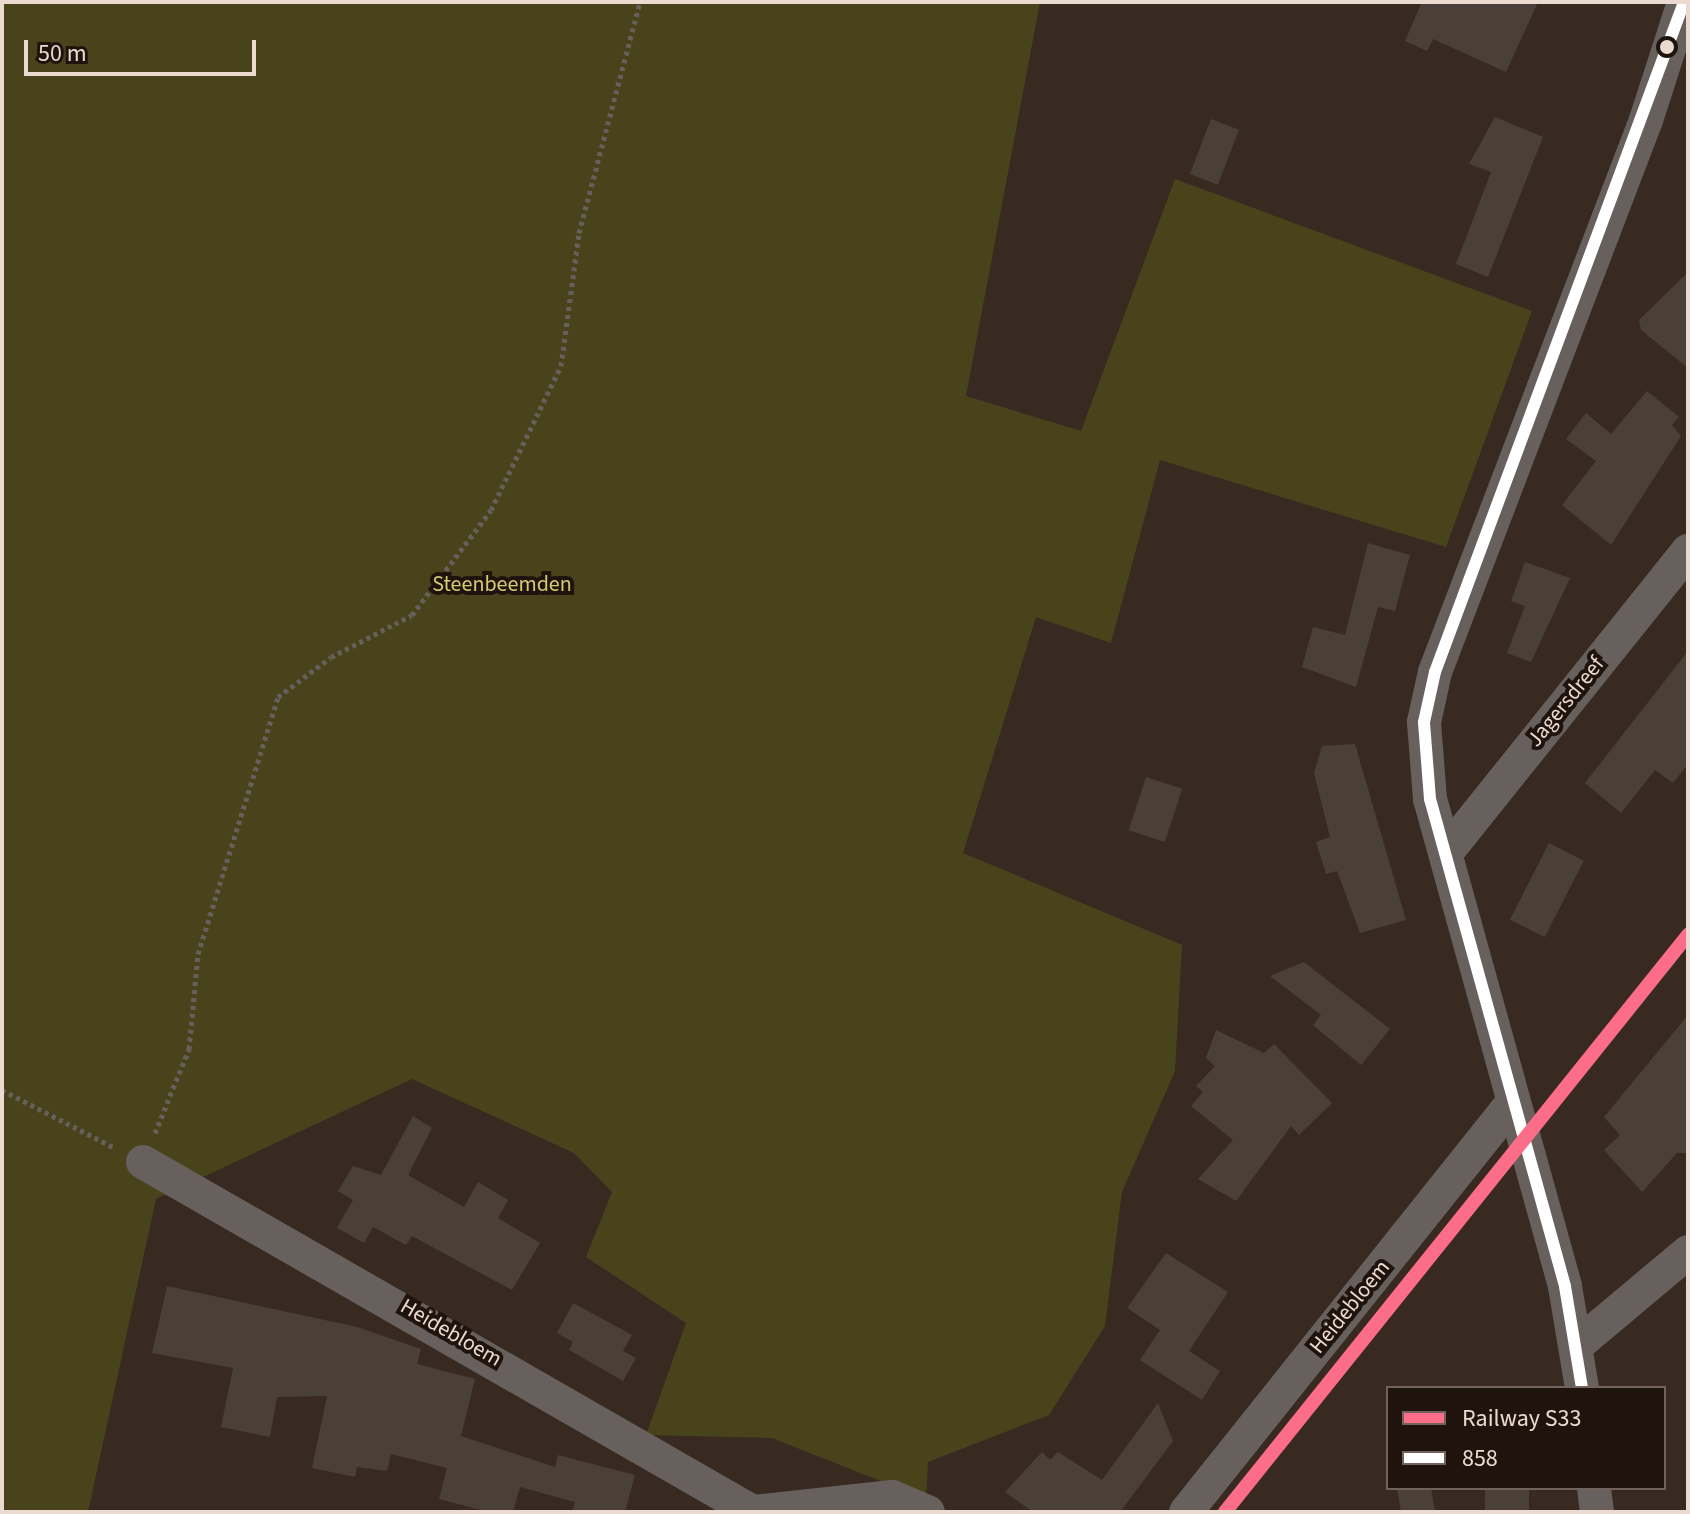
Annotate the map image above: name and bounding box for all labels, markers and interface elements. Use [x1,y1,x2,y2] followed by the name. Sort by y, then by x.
[28,24,260,74] scale bar
[38,36,87,71] text: 50 m
[1659,39,1675,55] unlabelled marker
[432,572,572,598] park label: Steenbeemden
[1522,652,1610,752] street label: Jagersdreef
[1304,1255,1396,1359] street label: Heidebloem
[396,1293,506,1373] street label: Heidebloem
[1386,1386,1666,1490] legend
[1462,1401,1581,1436] text: Railway S33
[1462,1441,1498,1476] text: 858

